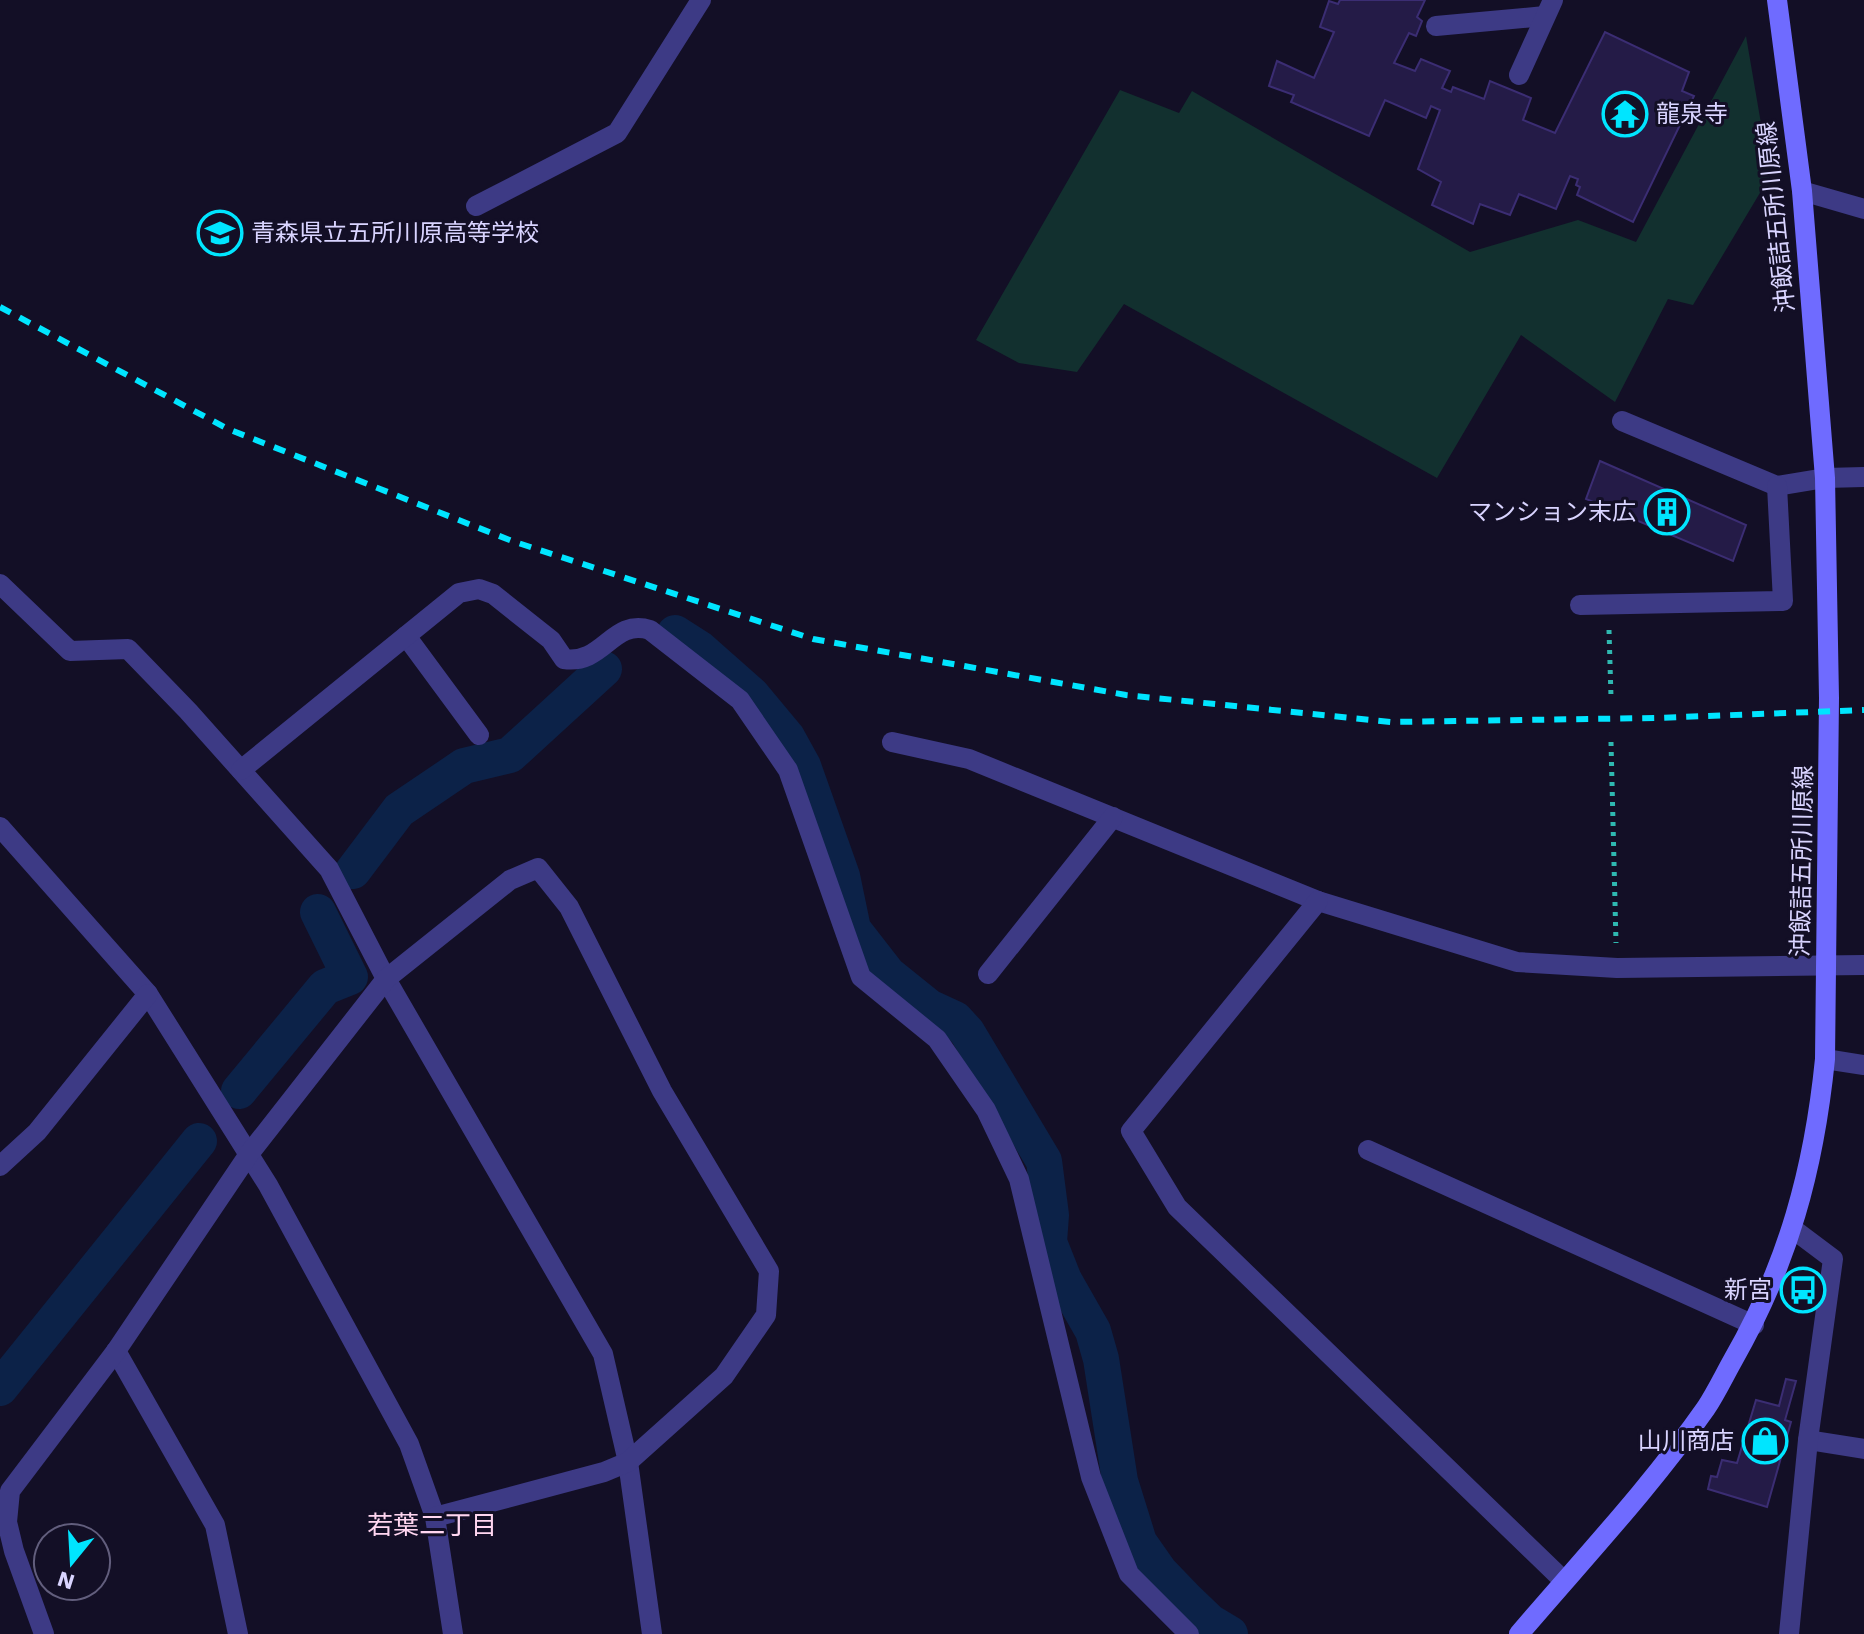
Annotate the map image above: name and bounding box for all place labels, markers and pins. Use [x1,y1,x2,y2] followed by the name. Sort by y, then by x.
[1601,90,1649,138] temple icon: 龍泉寺
[1656,100,1728,128] place label: 龍泉寺
[196,209,244,257] school or university icon: 青森県立五所川原高等学校
[251,219,539,247] place label: 青森県立五所川原高等学校
[1643,488,1691,536] building icon: マンション末広
[1468,498,1636,526] place label: マンション末広
[1779,1266,1827,1314] bus stop icon: 新宮
[1724,1276,1772,1304] place label: 新宮
[1741,1417,1789,1465] shop icon: 山川商店
[1638,1427,1734,1455] place label: 山川商店

